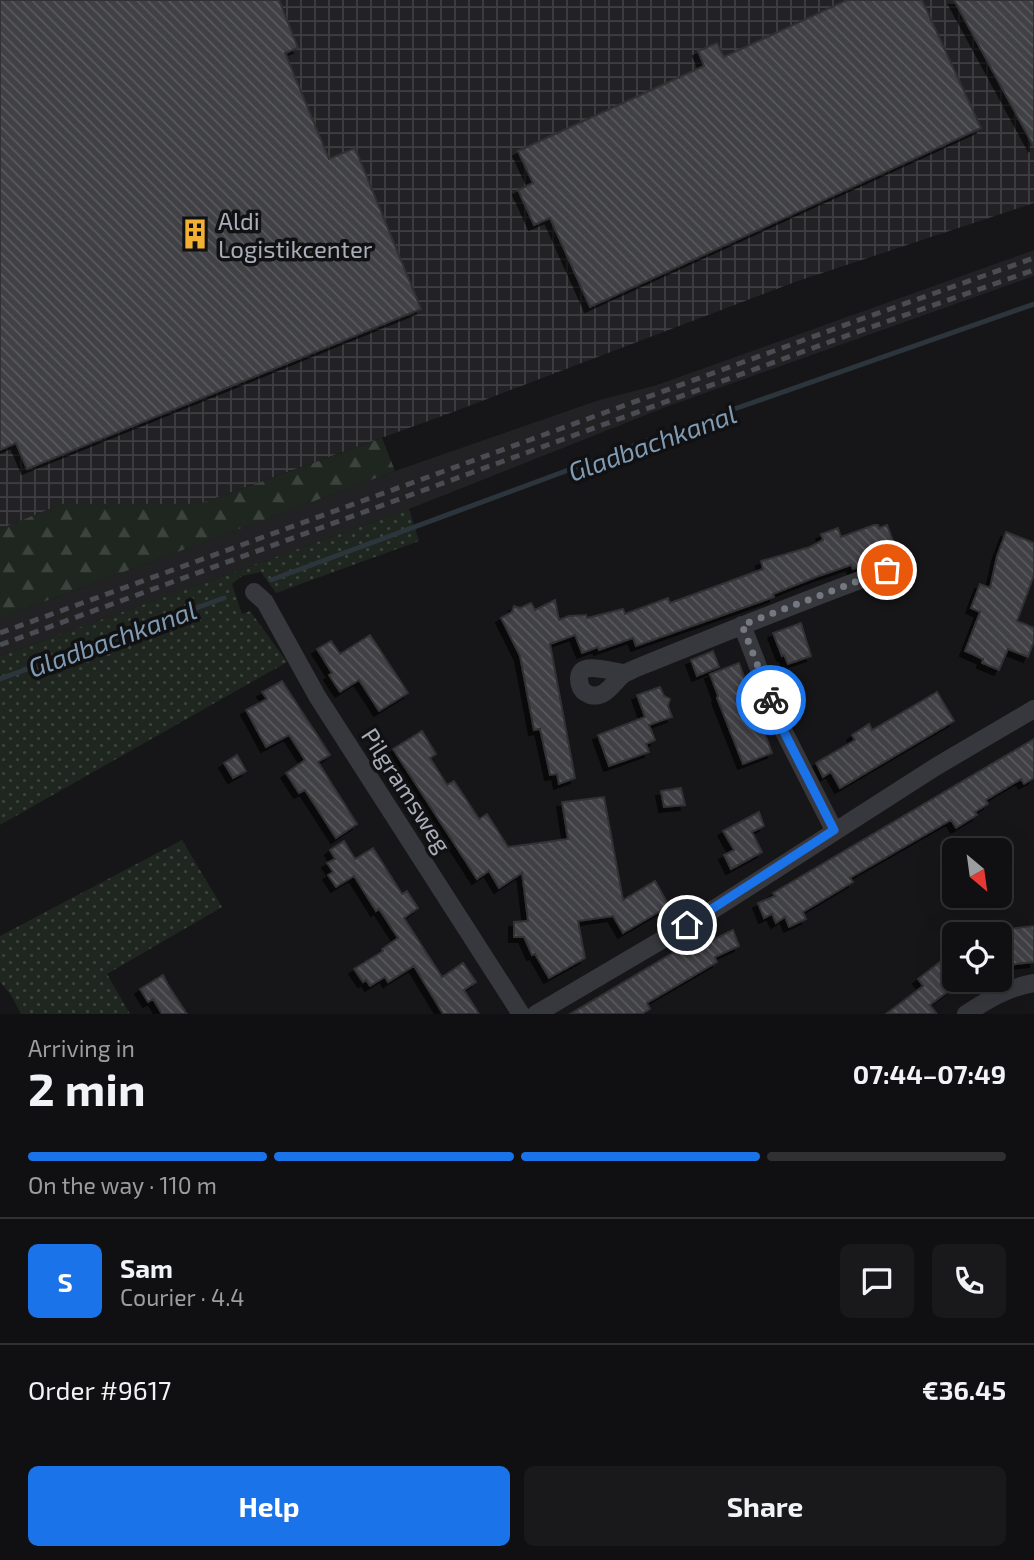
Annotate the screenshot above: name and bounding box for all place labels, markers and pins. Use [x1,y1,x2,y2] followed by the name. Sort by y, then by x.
[218,206,373,263] place label: Aldi Logistikcenter
[178,217,212,251] building icon: Aldi Logistikcenter
[857,540,917,600] pin
[657,895,717,955] pin

